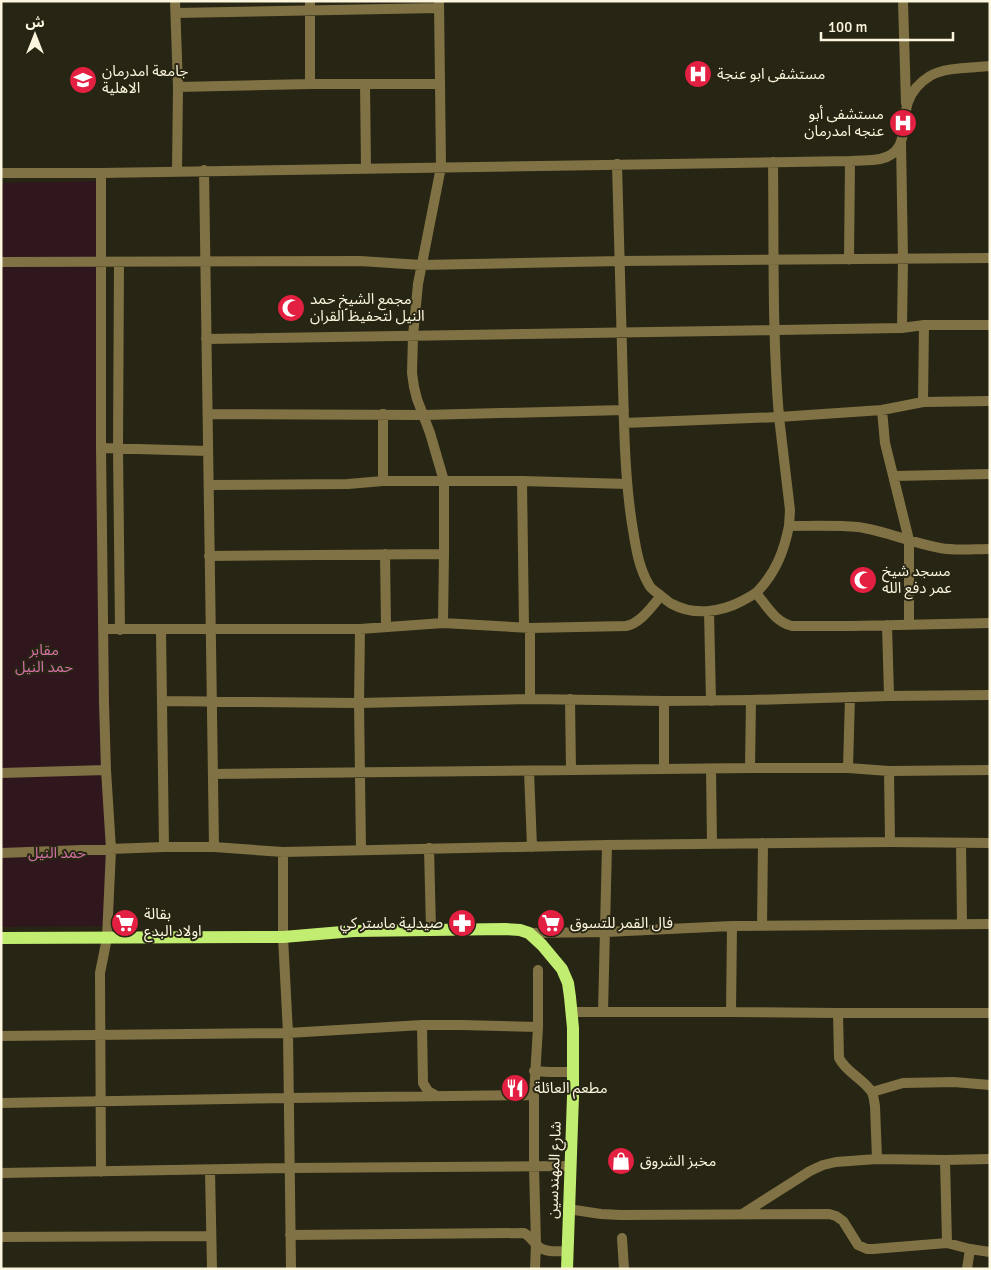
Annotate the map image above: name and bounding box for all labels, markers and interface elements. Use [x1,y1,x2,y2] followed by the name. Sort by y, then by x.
[10,10,60,60] north arrow
[821,10,954,42] scale bar
[25,14,45,31] text: ش
[828,18,868,36] text: 100 m
[683,59,713,89] hospital icon: مستشفى ابو عنجة
[102,62,188,97] place label: جامعة امدرمان الاهلية
[68,65,98,95] school or university icon: جامعة امدرمان الاهلية
[717,65,825,83] place label: مستشفى ابو عنجة
[804,105,884,140] place label: مستشفى أبو عنجه امدرمان
[888,108,918,138] hospital icon: مستشفى أبو عنجه امدرمان
[310,290,425,325] place label: مجمع الشيخ حمد النيل لتحفيظ القران
[276,293,306,323] mosque icon: مجمع الشيخ حمد النيل لتحفيظ القران
[882,562,952,600] place label: مسجد شيخ عمر دفع الله
[848,565,878,595] mosque icon: مسجد شيخ عمر دفع الله
[15,641,73,676] park label: مقابر حمد النيل
[28,844,86,862] park label: حمد النيل
[144,905,202,943] place label: بقالة اولاد البدع
[110,908,140,938] supermarket icon: بقالة اولاد البدع
[447,908,477,938] pharmacy icon: صيدلية ماستر كي
[536,908,566,938] supermarket icon: فال القمر للتسوق
[340,914,443,934] place label: صيدلية ماستر كي
[570,914,673,932] place label: فال القمر للتسوق
[500,1073,530,1103] restaurant icon: مطعم العائلة
[534,1079,608,1099] place label: مطعم العائلة
[543,1121,568,1219] street label: شارع المهندسين
[606,1146,636,1176] shop icon: مخبز الشروق
[640,1152,716,1170] place label: مخبز الشروق

